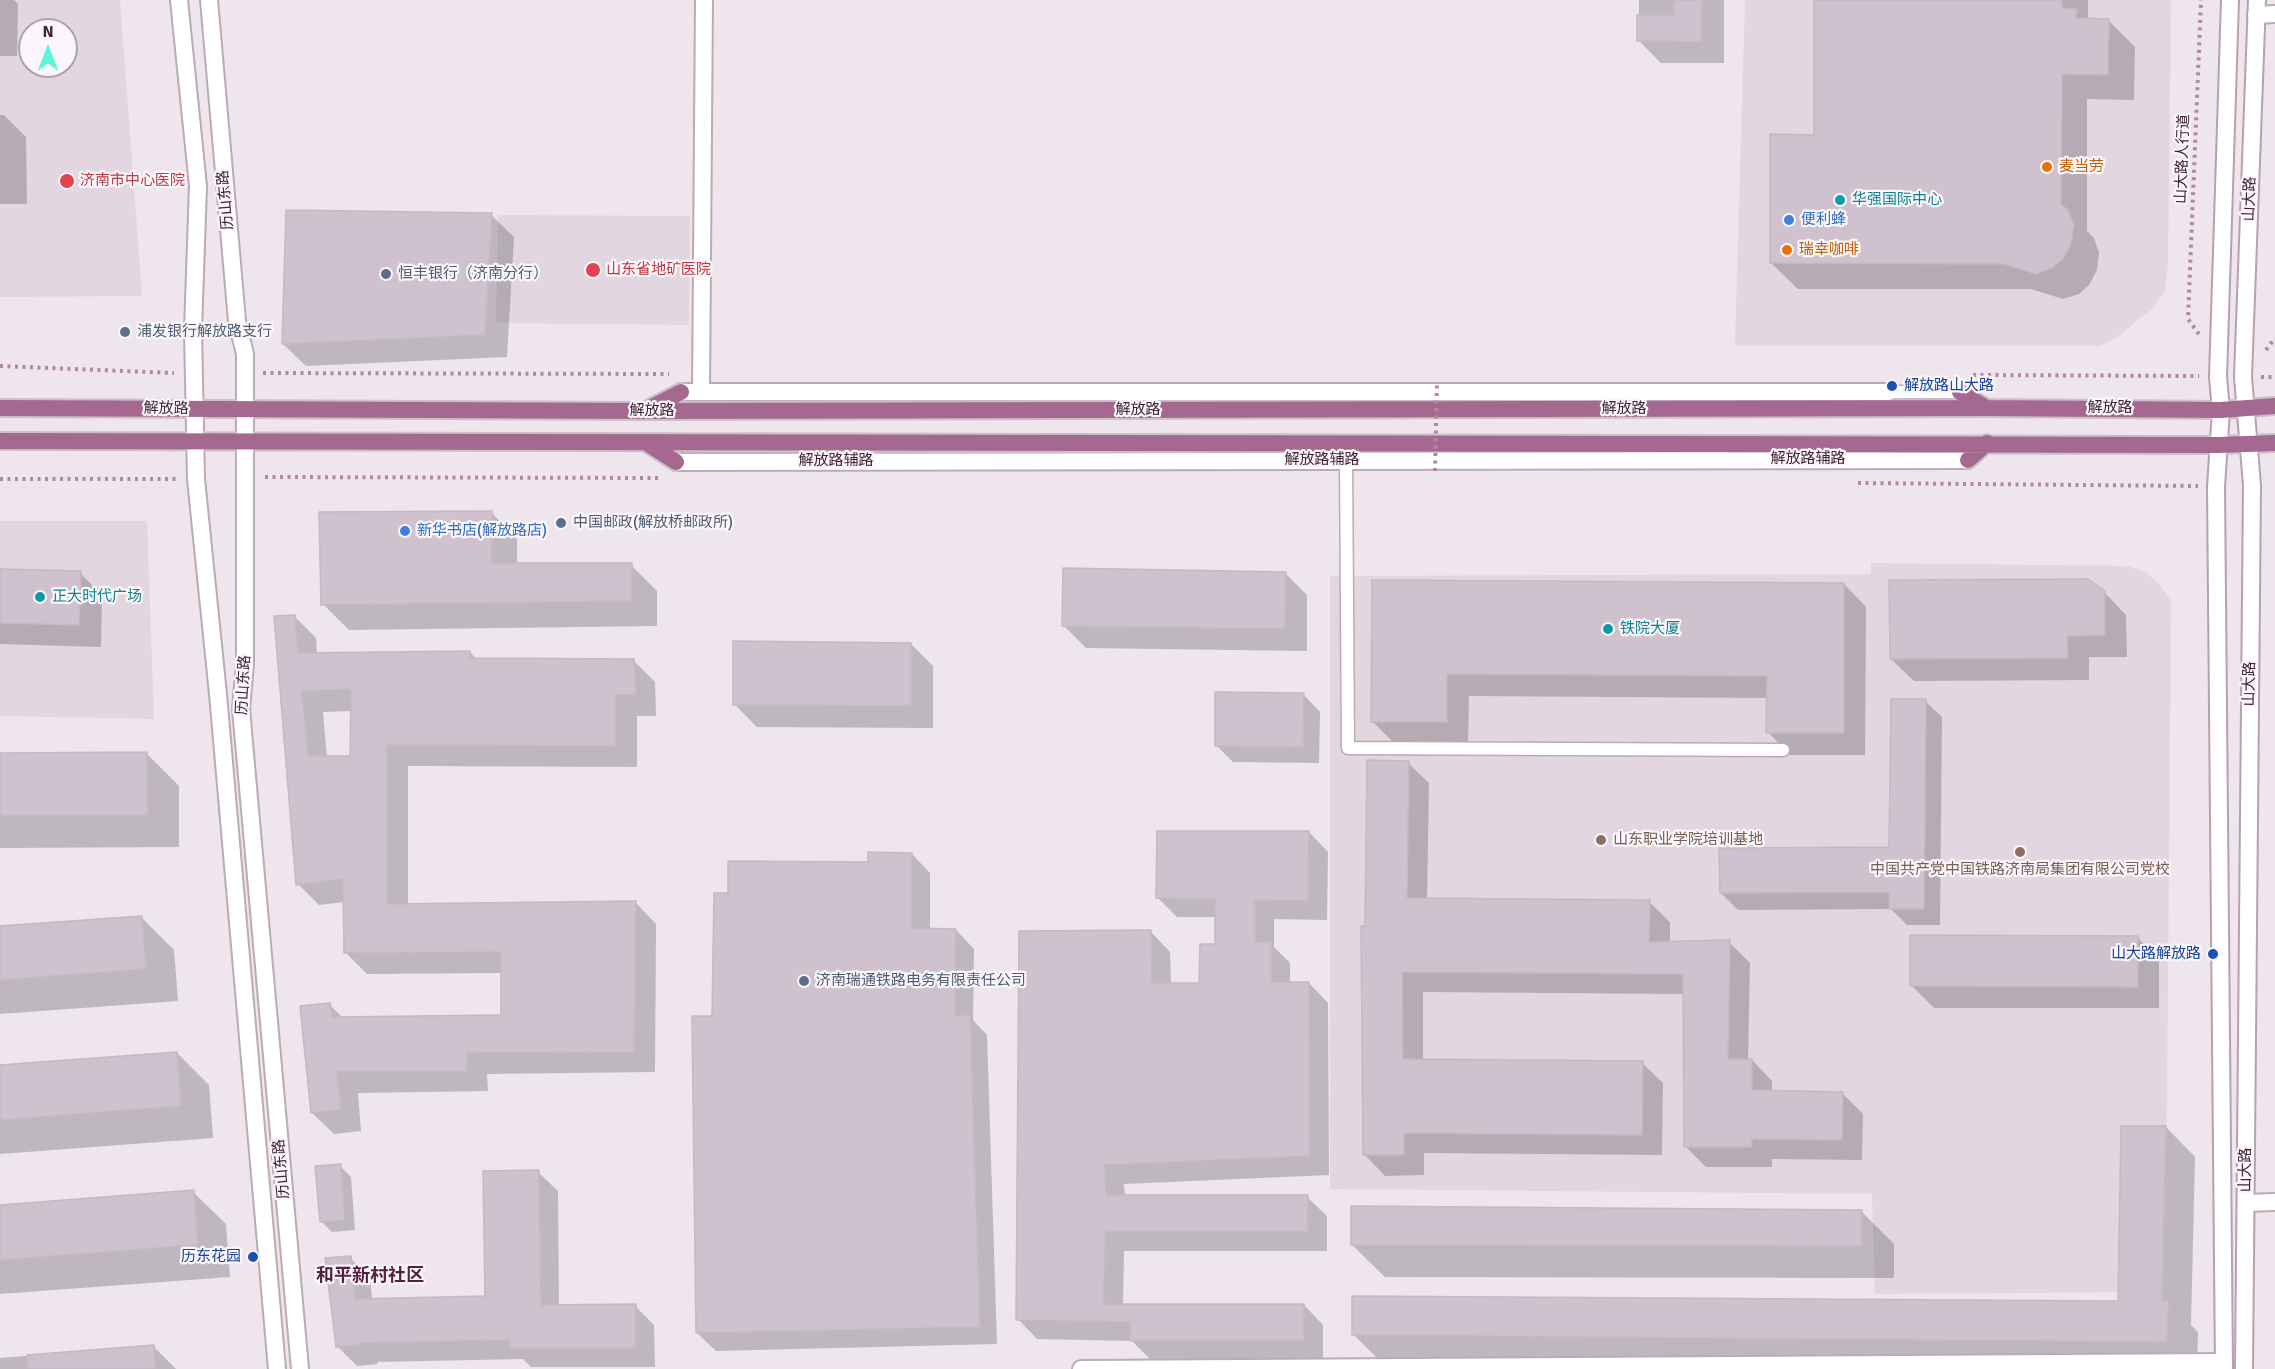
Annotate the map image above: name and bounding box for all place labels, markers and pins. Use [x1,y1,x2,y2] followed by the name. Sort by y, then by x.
[2059,158,2104,176] place label: 麦当劳
[2040,160,2054,174] marker: 麦当劳
[58,172,76,190] marker: 济南市中心医院
[80,172,185,190] place label: 济南市中心医院
[1852,191,1942,209] place label: 华强国际中心
[1833,193,1847,207] marker: 华强国际中心
[1801,211,1846,229] place label: 便利蜂
[1782,213,1796,227] marker: 便利蜂
[1799,241,1859,259] place label: 瑞幸咖啡
[1780,243,1794,257] marker: 瑞幸咖啡
[584,261,602,279] marker: 山东省地矿医院
[606,261,711,279] place label: 山东省地矿医院
[398,265,548,283] place label: 恒丰银行（济南分行）
[379,267,393,281] marker: 恒丰银行（济南分行）
[137,323,272,341] place label: 浦发银行解放路支行
[118,325,132,339] marker: 浦发银行解放路支行
[1904,377,1994,395] place label: 解放路山大路
[1885,379,1899,393] marker: 解放路山大路
[573,514,733,532] place label: 中国邮政(解放桥邮政所)
[554,516,568,530] marker: 中国邮政(解放桥邮政所)
[417,522,547,540] place label: 新华书店(解放路店)
[398,524,412,538] marker: 新华书店(解放路店)
[52,588,142,606] place label: 正大时代广场
[33,590,47,604] marker: 正大时代广场
[1620,620,1680,638] place label: 铁院大厦
[1601,622,1615,636] marker: 铁院大厦
[1613,831,1763,849] place label: 山东职业学院培训基地
[1594,833,1608,847] marker: 山东职业学院培训基地
[2013,845,2027,859] marker: 中国共产党中国铁路济南局集团有限公司党校
[1870,861,2170,879] place label: 中国共产党中国铁路济南局集团有限公司党校
[2111,945,2201,963] place label: 山大路解放路
[2206,947,2220,961] marker: 山大路解放路
[816,972,1026,990] place label: 济南瑞通铁路电务有限责任公司
[797,974,811,988] marker: 济南瑞通铁路电务有限责任公司
[181,1248,241,1266] place label: 历东花园
[246,1250,260,1264] marker: 历东花园

